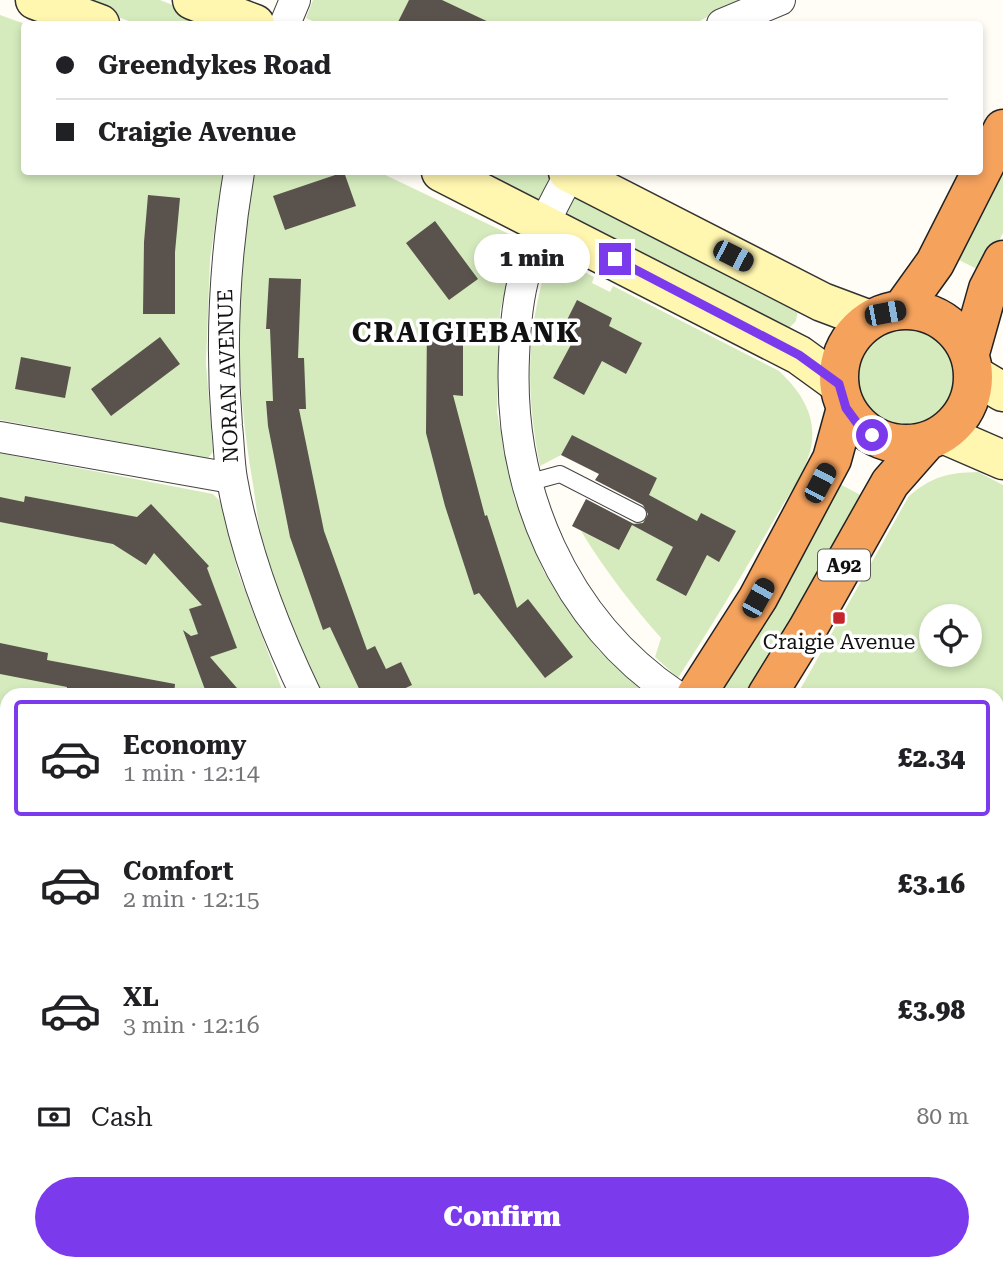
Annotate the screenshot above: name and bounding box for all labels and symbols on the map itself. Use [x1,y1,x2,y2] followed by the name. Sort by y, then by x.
[475,234,590,284] callout: 1 min
[710,237,757,275] car
[599,243,631,275] route end
[213,289,243,463] street label: NORAN AVENUE
[863,299,908,327] car
[352,316,580,349] district label: CRAIGIEBANK
[856,419,888,451] route start
[801,460,840,506] car
[818,550,870,580] road number: A92
[739,575,778,621] car
[831,610,847,626] marker: Craigie Avenue
[763,630,915,654] place label: Craigie Avenue

